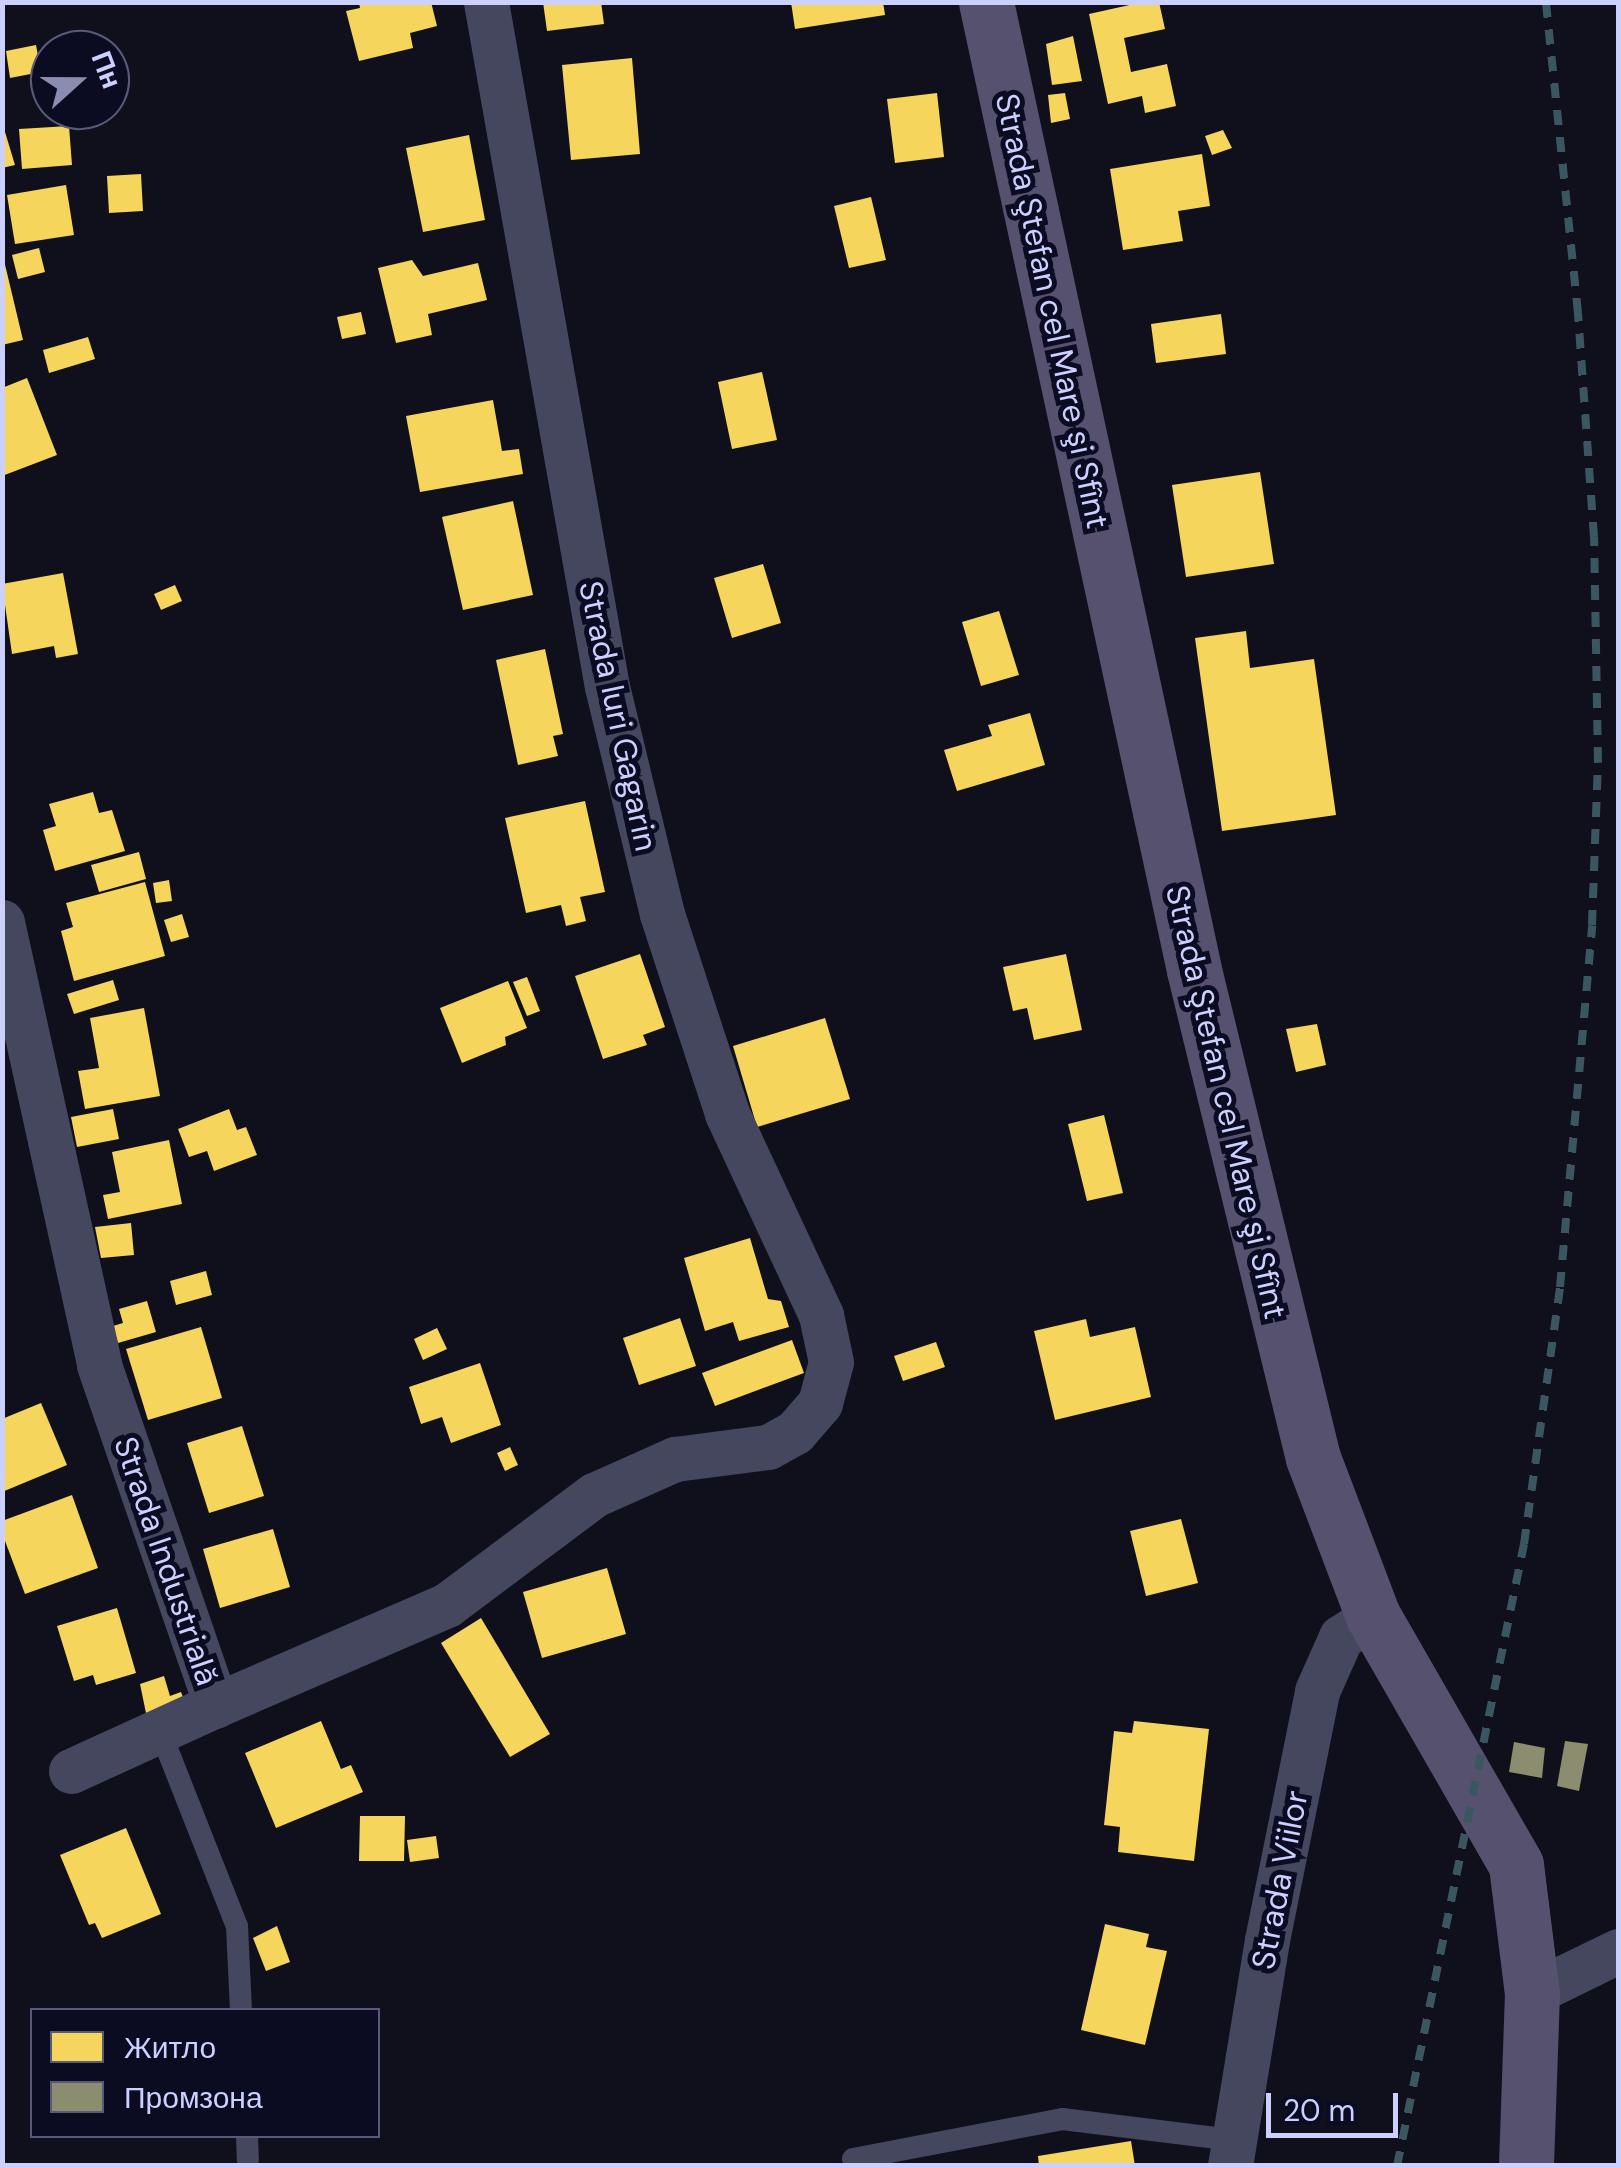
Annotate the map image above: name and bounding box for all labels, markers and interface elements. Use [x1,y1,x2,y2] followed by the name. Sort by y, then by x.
[30,30,130,130] north arrow
[83,46,131,94] text: Пн
[987,90,1117,532] street label: Strada Ştefan cel Mare şi Sfînt
[571,578,665,854] street label: Strada Iuri Gagarin
[1157,881,1295,1323] street label: Strada Ştefan cel Mare şi Sfînt
[106,1432,226,1690] street label: Strada Industrială
[1244,1787,1316,1973] street label: Strada Viilor
[30,2008,380,2138] legend
[124,2028,216,2067] text: Житло
[1271,2073,1404,2135] scale bar
[124,2078,263,2117] text: Промзона
[1283,2091,1355,2130] text: 20 m

